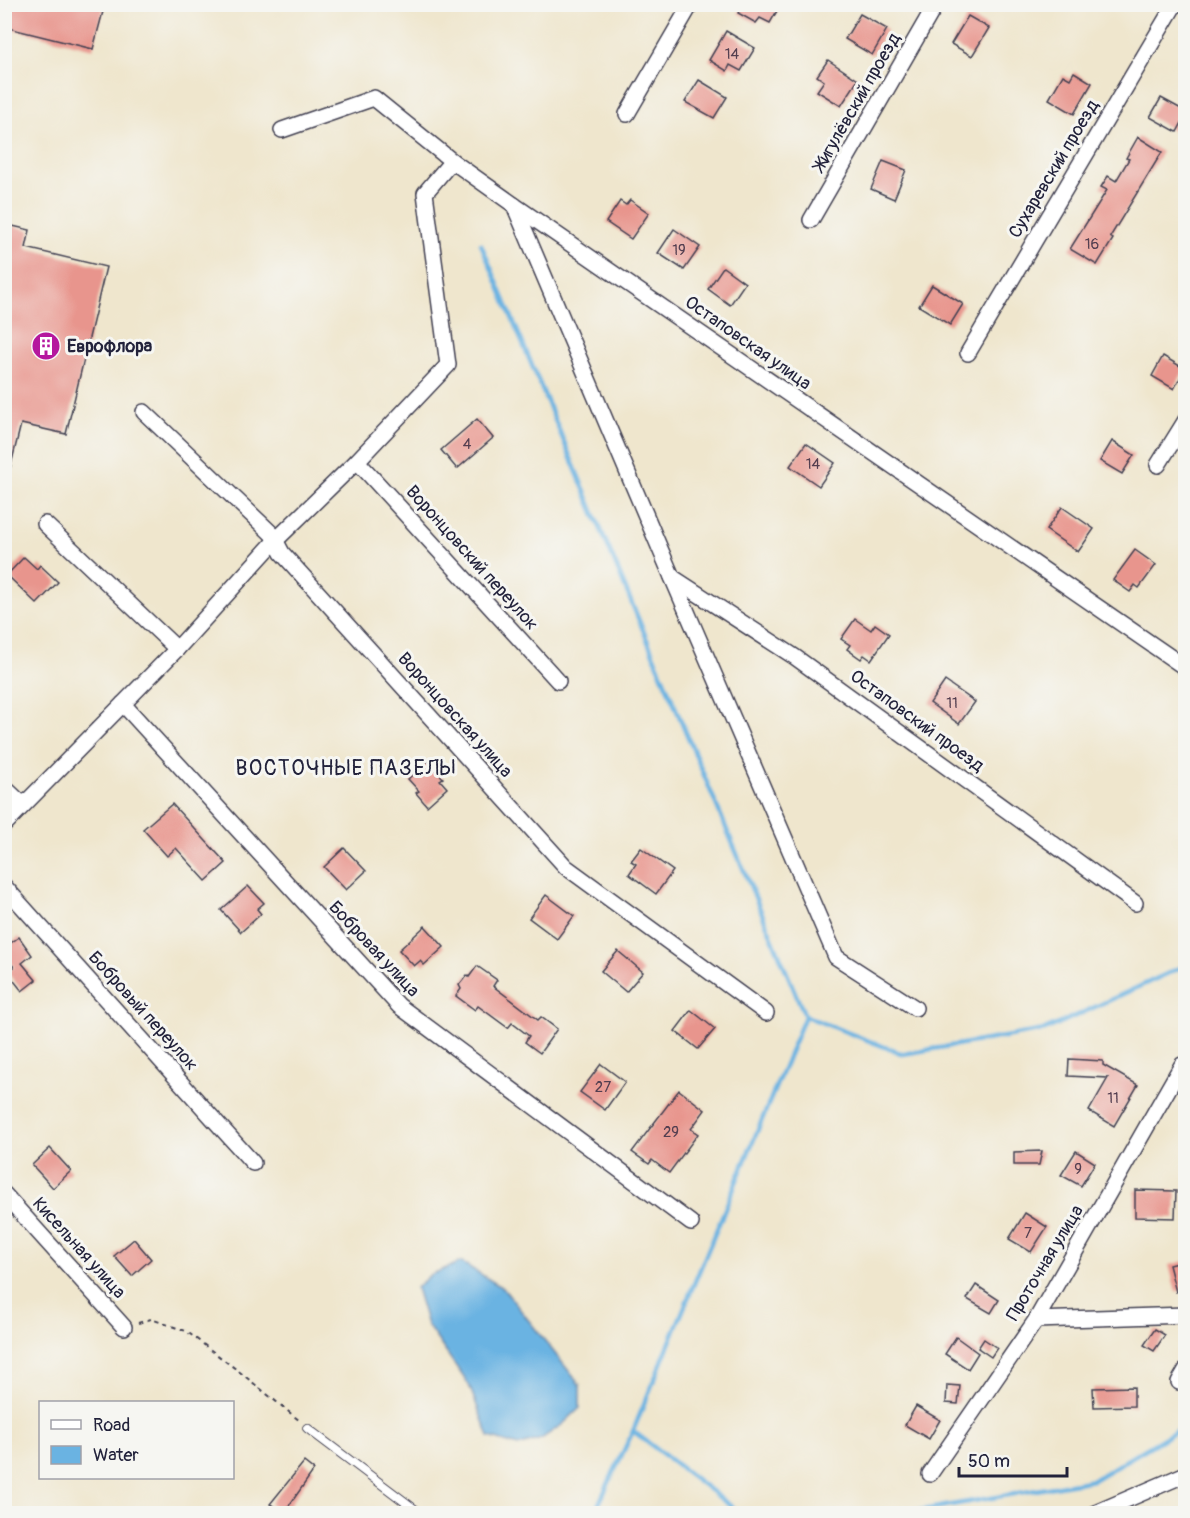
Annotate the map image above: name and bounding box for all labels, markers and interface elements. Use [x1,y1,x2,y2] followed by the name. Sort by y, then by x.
[807,29,906,178] street label: Жигулёвский проезд
[725,45,740,64] house number: 14
[1004,96,1104,242] street label: Сухаревский проезд
[1085,235,1099,254] house number: 16
[672,241,686,260] house number: 19
[680,291,816,395] street label: Остаповская улица
[30,330,62,362] building icon: Еврофлора
[67,335,153,358] place label: Еврофлора
[463,435,472,454] house number: 4
[806,455,821,474] house number: 14
[401,481,543,635] street label: Воронцовский переулок
[393,648,517,782] street label: Воронцовская улица
[846,665,989,777] street label: Остаповский проезд
[946,694,958,713] house number: 11
[235,755,457,782] district label: ВОСТОЧНЫЕ ПАЗЕЛЫ
[324,896,424,1002] street label: Бобровая улица
[83,946,203,1076] street label: Бобровый переулок
[595,1078,611,1097] house number: 27
[1107,1089,1119,1108] house number: 11
[663,1123,679,1142] house number: 29
[1074,1160,1082,1179] house number: 9
[27,1192,131,1304] street label: Кисельная улица
[1001,1201,1089,1325] street label: Проточная улица
[1024,1224,1032,1243] house number: 7
[39,1401,234,1479] legend
[93,1414,130,1437] text: Road
[959,1440,1067,1478] scale bar
[93,1444,139,1467] text: Water
[968,1450,1010,1473] text: 50 m

